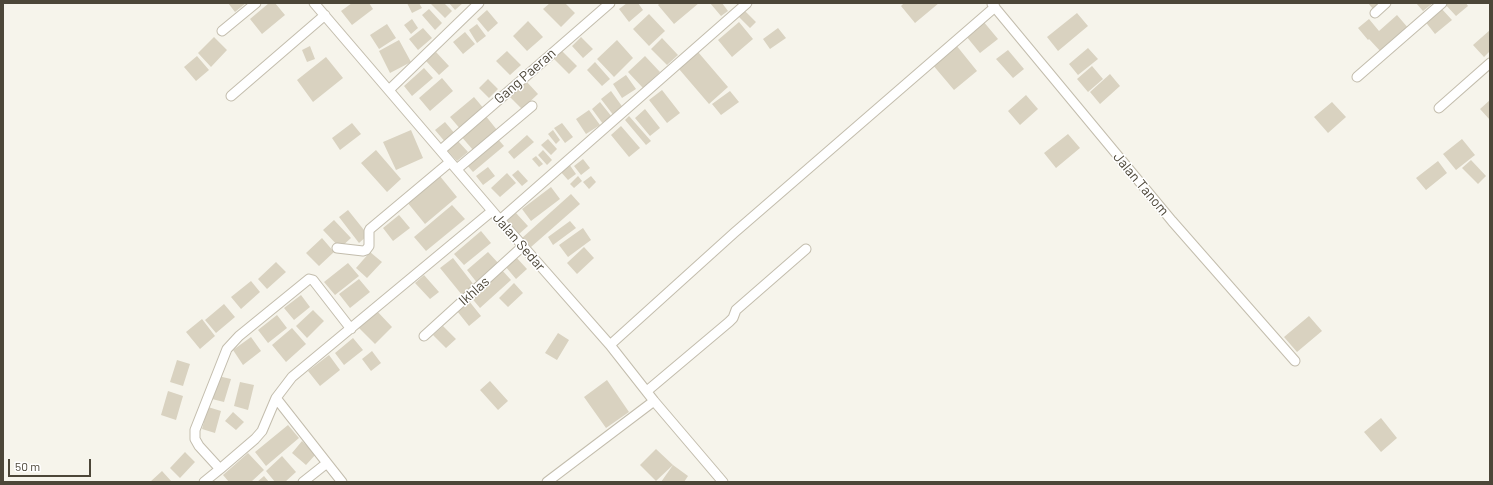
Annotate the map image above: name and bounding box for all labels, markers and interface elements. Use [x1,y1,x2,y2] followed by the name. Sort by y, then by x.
[491,45,559,107] street label: Gang Paeran
[1110,149,1172,219] street label: Jalan Tanom
[489,210,549,274] street label: Jalan Sedar
[455,273,493,309] street label: Ikhlas
[10,451,93,477] scale bar
[15,459,40,473] text: 50 m

